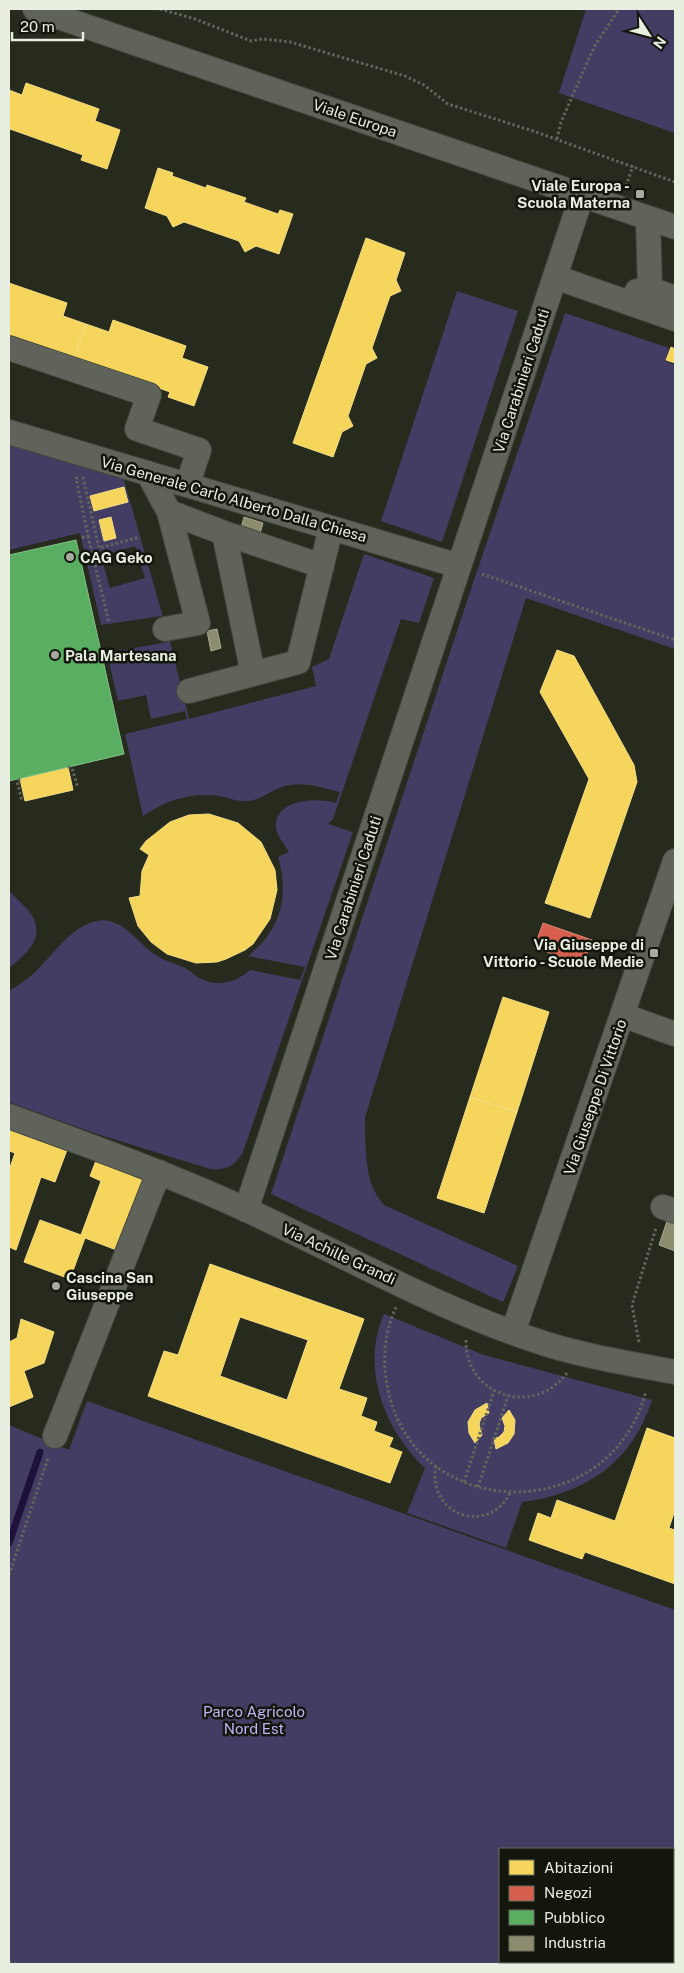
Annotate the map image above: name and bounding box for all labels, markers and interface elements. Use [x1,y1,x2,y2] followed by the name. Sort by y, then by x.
[12,10,84,42] scale bar
[624,10,674,60] north arrow
[20,18,55,35] text: 20 m
[650,34,669,52] text: N
[311,96,399,140] street label: Viale Europa
[517,177,630,211] place label: Viale Europa - Scuola Materna
[634,188,646,200] marker: Viale Europa - Scuola Materna
[490,307,552,455] street label: Via Carabinieri Caduti
[99,453,369,545] street label: Via Generale Carlo Alberto Dalla Chiesa
[80,549,153,566] place label: CAG Geko
[64,551,76,563] marker: CAG Geko
[65,647,177,664] place label: Pala Martesana
[49,649,61,661] marker: Pala Martesana
[322,814,384,962] street label: Via Carabinieri Caduti
[483,936,644,970] place label: Via Giuseppe di Vittorio - Scuole Medie
[648,947,660,959] marker: Via Giuseppe di Vittorio - Scuole Medie
[560,1017,630,1177] street label: Via Giuseppe Di Vittorio
[279,1220,399,1288] street label: Via Achille Grandi
[66,1269,154,1303] place label: Cascina San Giuseppe
[50,1280,62,1292] marker: Cascina San Giuseppe
[203,1703,305,1737] park label: Parco Agricolo Nord Est
[499,1848,674,1963] legend
[544,1859,613,1876] text: Abitazioni
[544,1884,592,1901] text: Negozi
[544,1909,605,1926] text: Pubblico
[544,1934,606,1951] text: Industria

